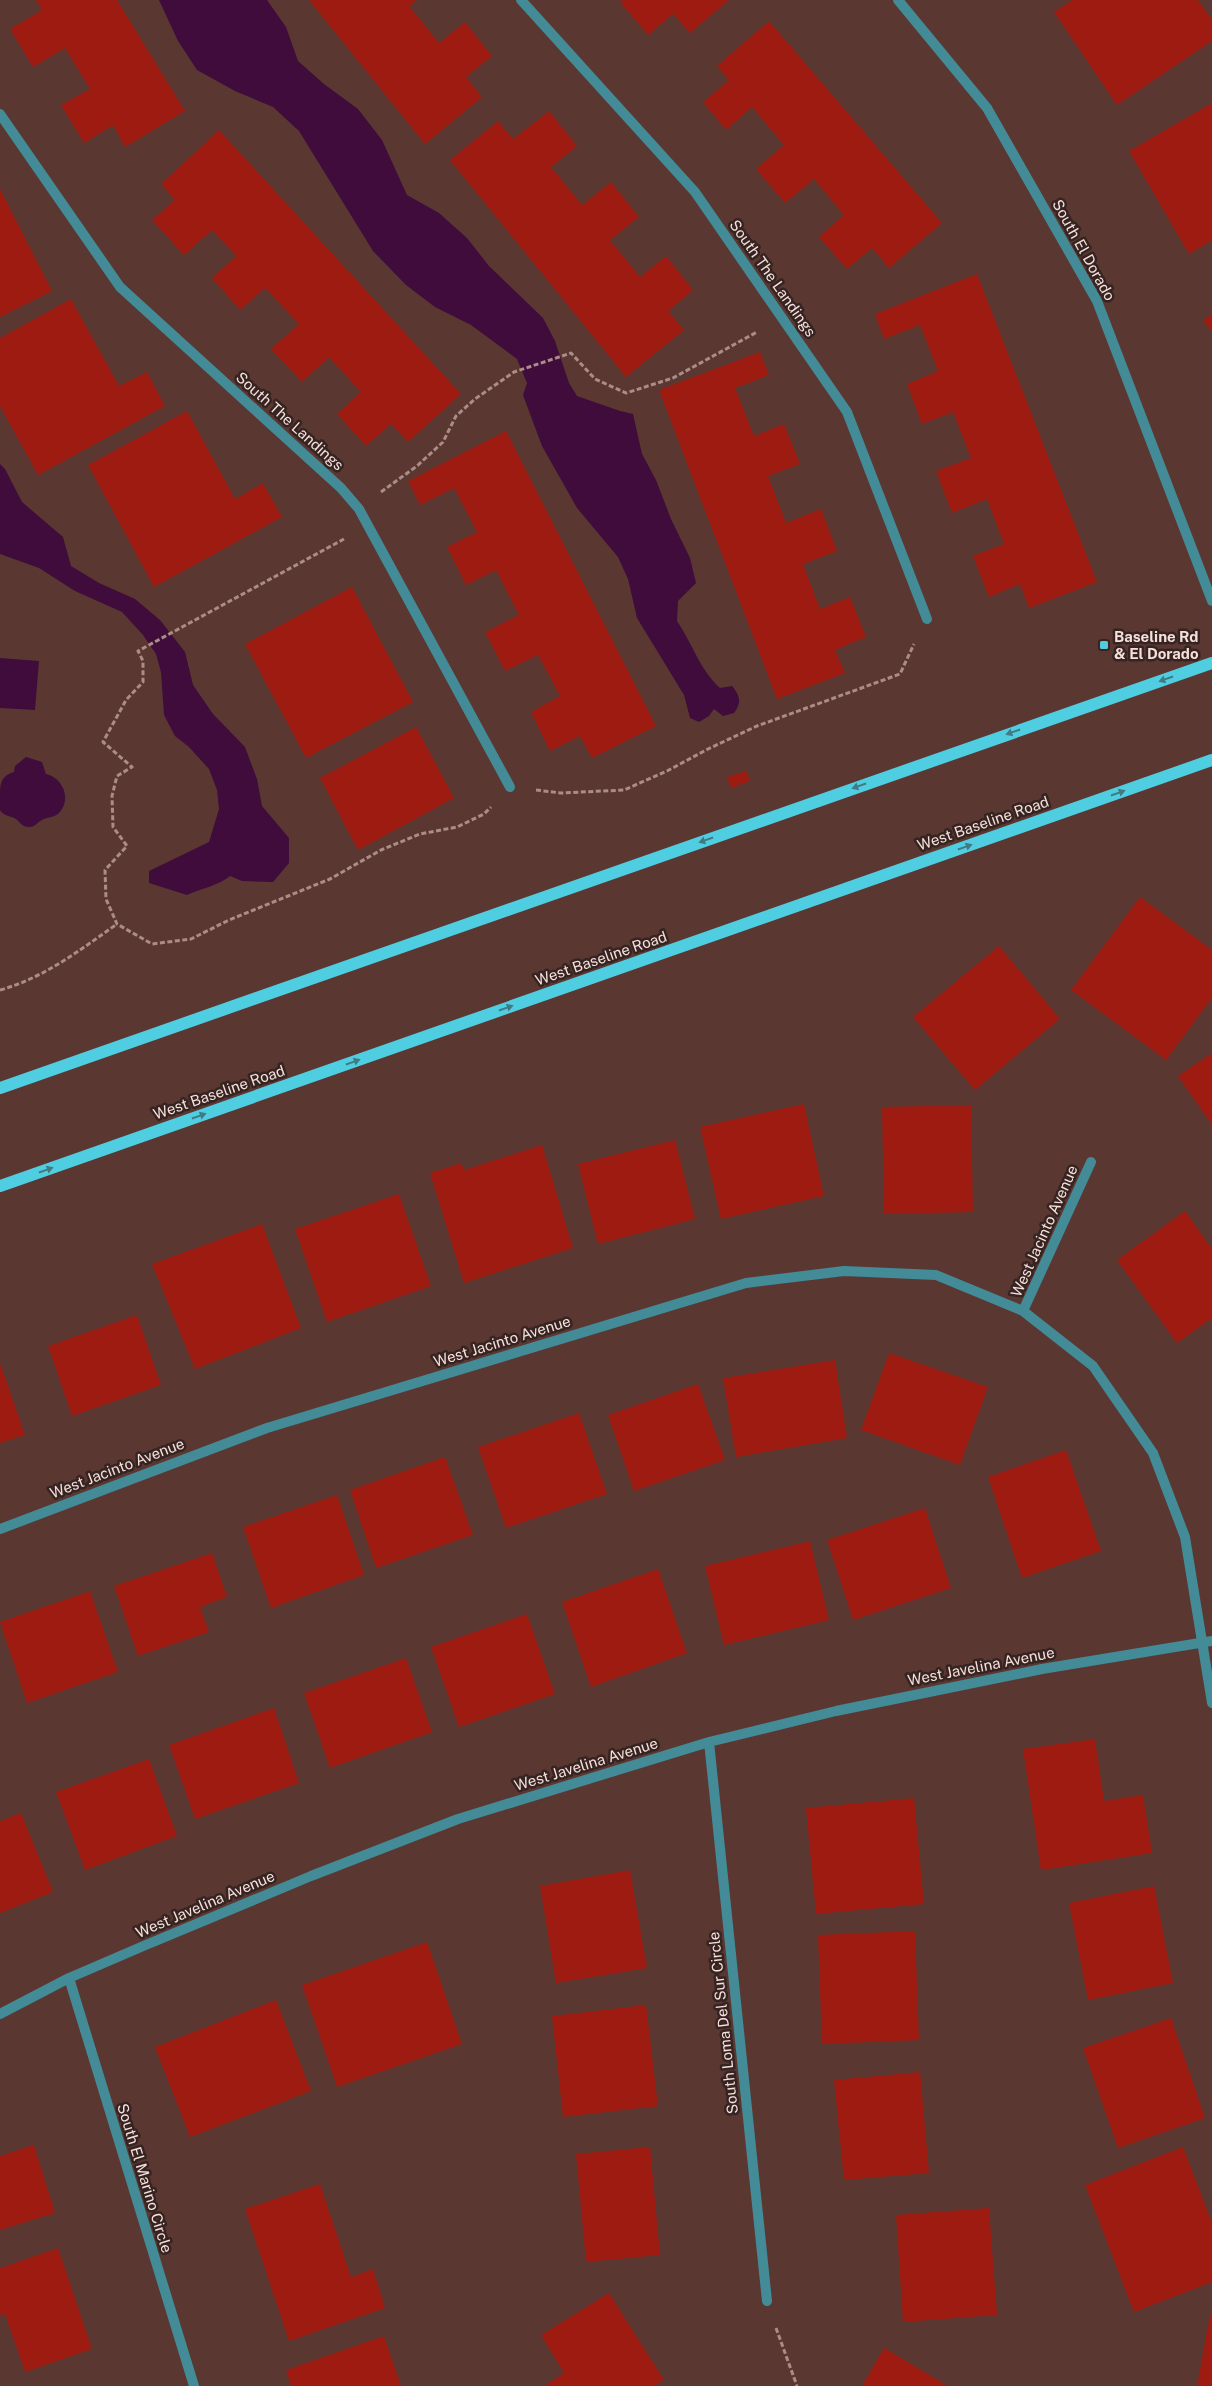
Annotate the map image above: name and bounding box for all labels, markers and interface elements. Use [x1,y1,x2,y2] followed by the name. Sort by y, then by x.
[1049,197,1119,303] street label: South El Dorado
[726,216,820,340] street label: South The Landings
[233,368,347,474] street label: South The Landings
[1114,628,1199,662] place label: Baseline Rd & El Dorado
[1098,639,1110,651] marker: Baseline Rd & El Dorado
[1158,675,1173,683] one-way arrow
[1005,729,1020,736] one-way arrow
[852,783,867,790] one-way arrow
[1111,789,1126,796] one-way arrow
[915,793,1051,853] street label: West Baseline Road
[698,836,713,844] one-way arrow
[958,843,973,851] one-way arrow
[533,928,669,988] street label: West Baseline Road
[499,1004,514,1012] one-way arrow
[345,1058,360,1065] one-way arrow
[151,1062,287,1122] street label: West Baseline Road
[192,1112,207,1119] one-way arrow
[1007,1162,1081,1300] street label: West Jacinto Avenue
[39,1166,54,1174] one-way arrow
[431,1312,573,1370] street label: West Jacinto Avenue
[47,1435,187,1501] street label: West Jacinto Avenue
[906,1643,1056,1689] street label: West Javelina Avenue
[512,1734,660,1794] street label: West Javelina Avenue
[133,1867,277,1941] street label: West Javelina Avenue
[705,1931,741,2115] street label: South Loma Del Sur Circle
[114,2101,176,2255] street label: South El Marino Circle

